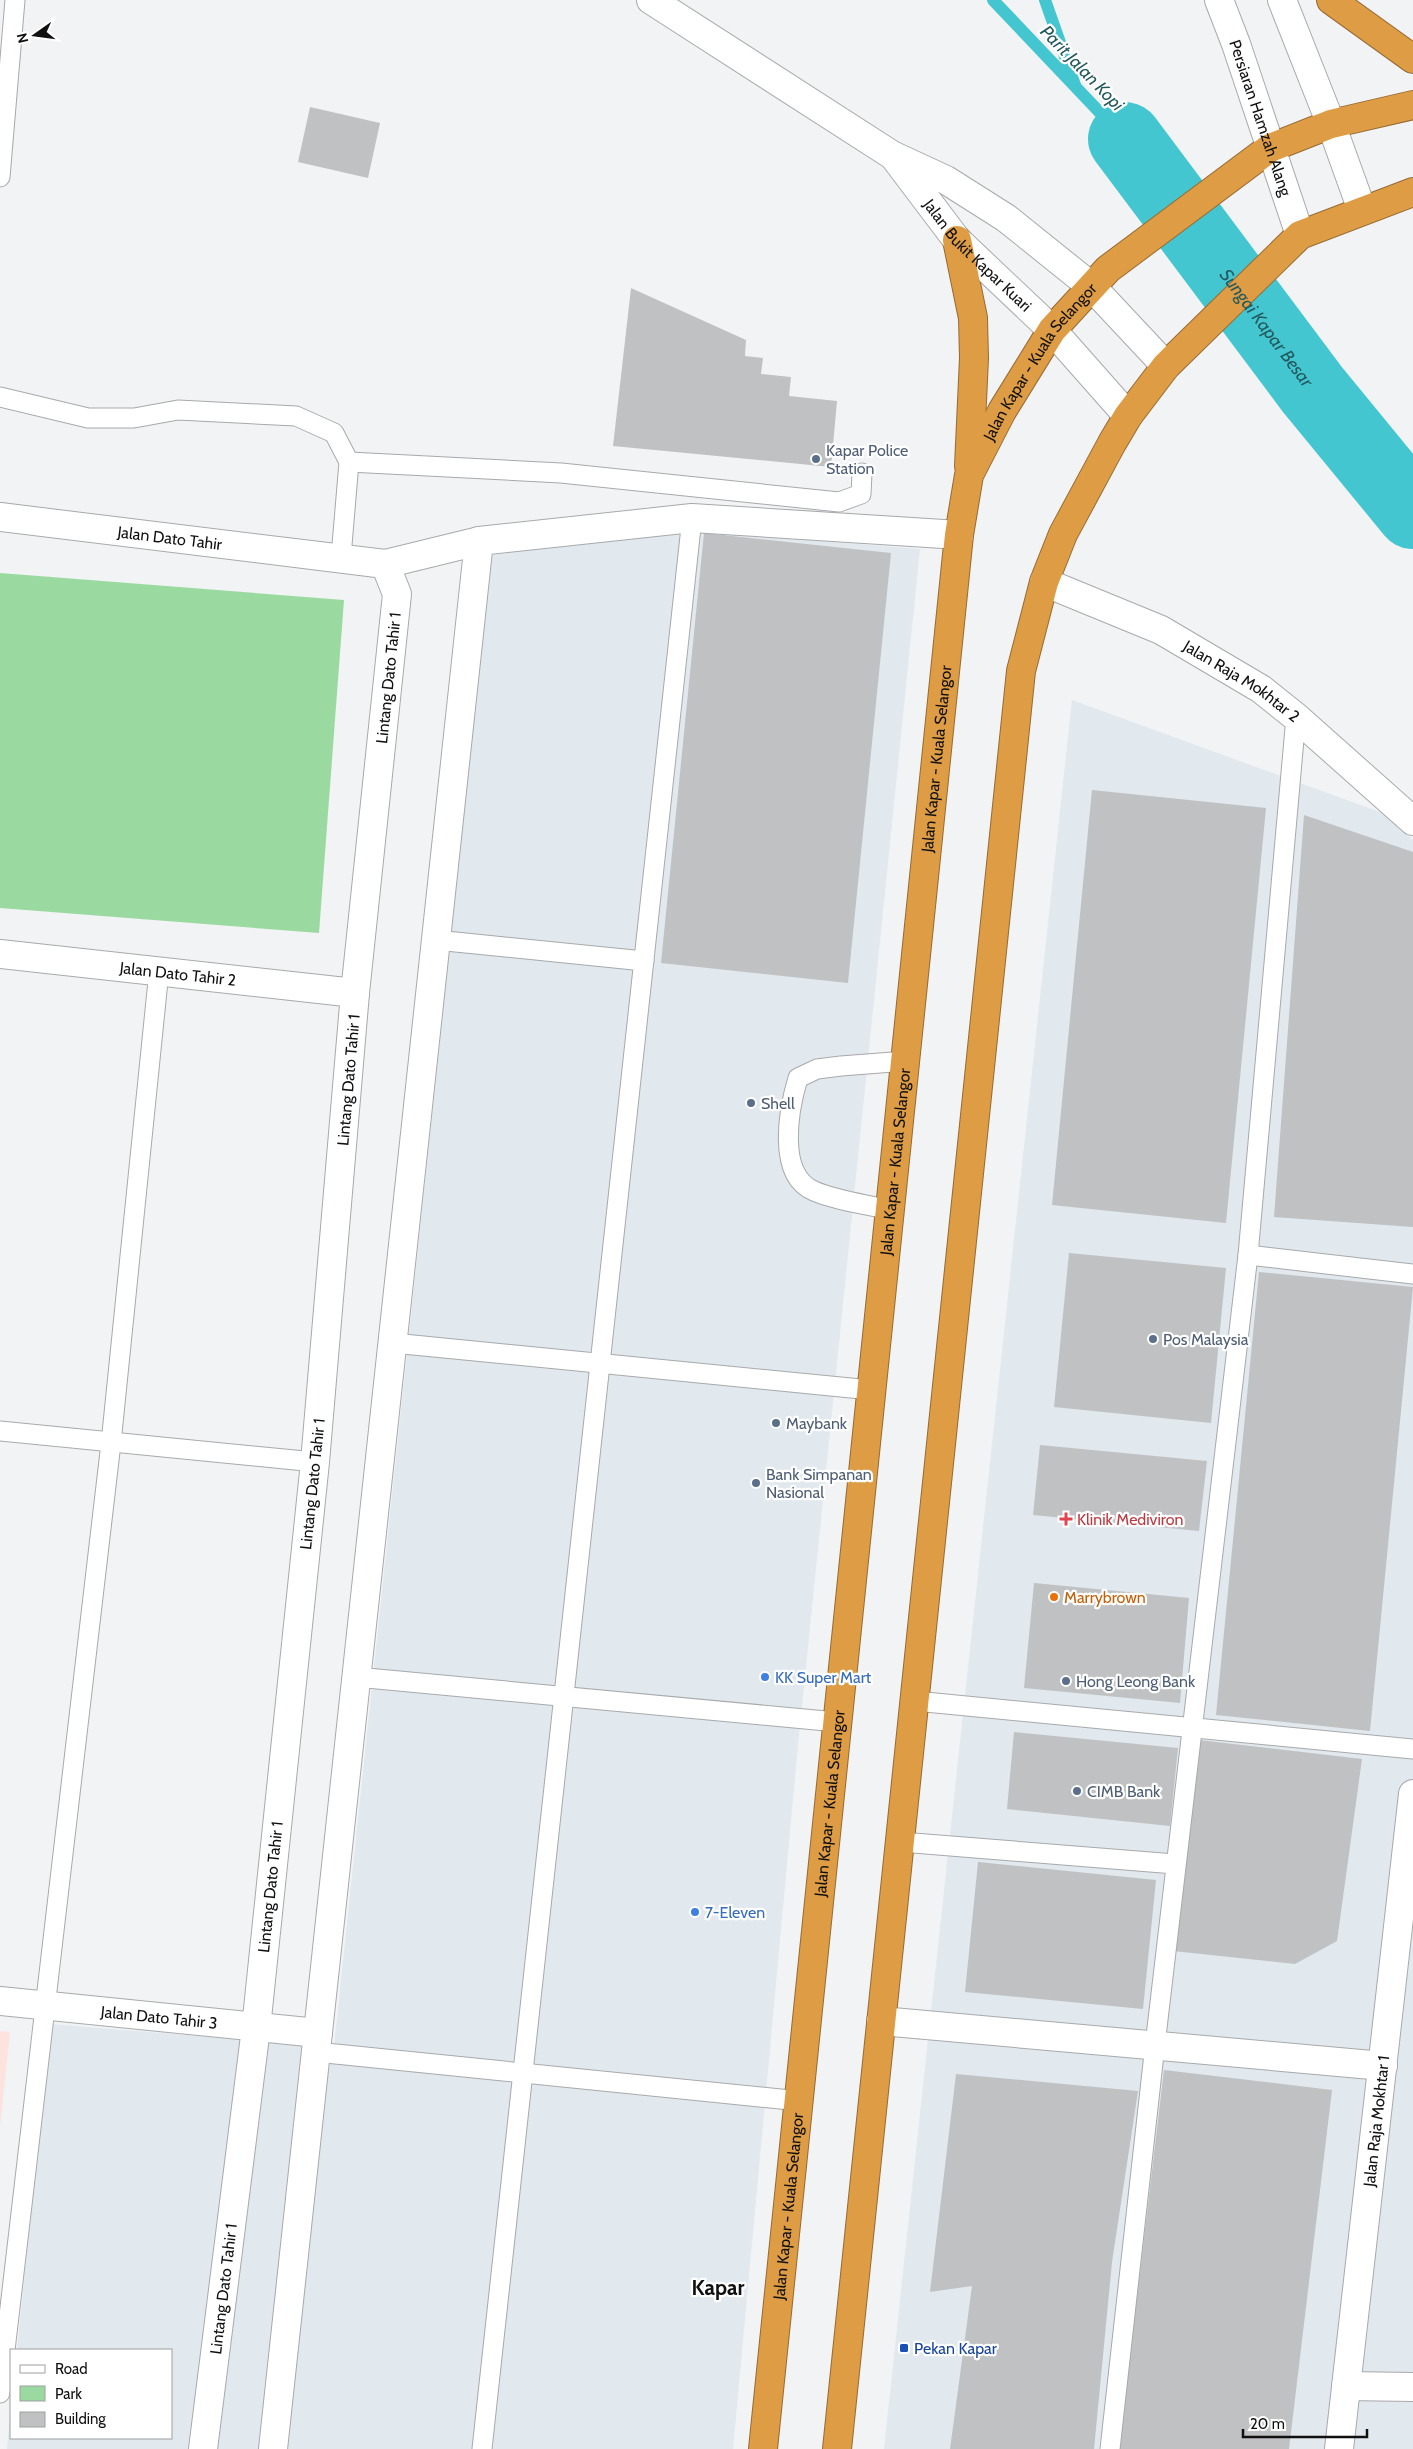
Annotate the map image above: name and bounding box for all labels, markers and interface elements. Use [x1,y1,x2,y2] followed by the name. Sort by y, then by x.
[10,10,60,60] north arrow
[1036,21,1129,116] water label: Parit Jalan Kopi
[12,31,32,45] text: N
[1225,37,1296,200] street label: Persiaran Hamzah Alang
[919,195,1035,316] street label: Jalan Bukit Kapar Kuari
[1215,265,1319,393] water label: Sungai Kapar Besar
[979,278,1101,445] street label: Jalan Kapar - Kuala Selangor
[826,441,908,478] place label: Kapar Police Station
[810,453,822,465] marker: Kapar Police Station
[115,522,224,554] street label: Jalan Dato Tahir
[372,612,405,745] street label: Lintang Dato Tahir 1
[1179,636,1303,726] street label: Jalan Raja Mokhtar 2
[917,664,956,854] street label: Jalan Kapar - Kuala Selangor
[118,958,237,990] street label: Jalan Dato Tahir 2
[333,1014,364,1146] street label: Lintang Dato Tahir 1
[876,1067,914,1257] street label: Jalan Kapar - Kuala Selangor
[761,1094,795,1113] place label: Shell
[745,1097,757,1109] marker: Shell
[1163,1330,1249,1349] place label: Pos Malaysia
[1147,1333,1159,1345] marker: Pos Malaysia
[786,1414,848,1433] place label: Maybank
[770,1417,782,1429] marker: Maybank
[296,1418,329,1551] street label: Lintang Dato Tahir 1
[766,1465,872,1502] place label: Bank Simpanan Nasional
[750,1477,762,1489] marker: Bank Simpanan Nasional
[1077,1510,1184,1529] place label: Klinik Mediviron
[1059,1512,1073,1526] marker: Klinik Mediviron
[1064,1588,1146,1607] place label: Marrybrown
[1048,1591,1060,1603] marker: Marrybrown
[775,1668,872,1687] place label: KK Super Mart
[759,1671,771,1683] marker: KK Super Mart
[1076,1672,1196,1691] place label: Hong Leong Bank
[1060,1675,1072,1687] marker: Hong Leong Bank
[810,1708,849,1899] street label: Jalan Kapar - Kuala Selangor
[1087,1782,1161,1801] place label: CIMB Bank
[1071,1785,1083,1797] marker: CIMB Bank
[254,1821,287,1954] street label: Lintang Dato Tahir 1
[705,1903,765,1922] place label: 7-Eleven
[689,1906,701,1918] marker: 7-Eleven
[99,2002,218,2033] street label: Jalan Dato Tahir 3
[1360,2055,1393,2189] street label: Jalan Raja Mokhtar 1
[769,2111,807,2302] street label: Jalan Kapar - Kuala Selangor
[206,2223,241,2356] street label: Lintang Dato Tahir 1
[692,2275,745,2300] district label: Kapar
[914,2339,998,2358] place label: Pekan Kapar
[898,2342,910,2354] marker: Pekan Kapar
[10,2349,172,2439] legend
[55,2360,88,2378] text: Road
[55,2385,82,2403] text: Park
[1243,2406,1367,2438] scale bar
[55,2410,106,2428] text: Building
[1250,2415,1285,2433] text: 20 m

